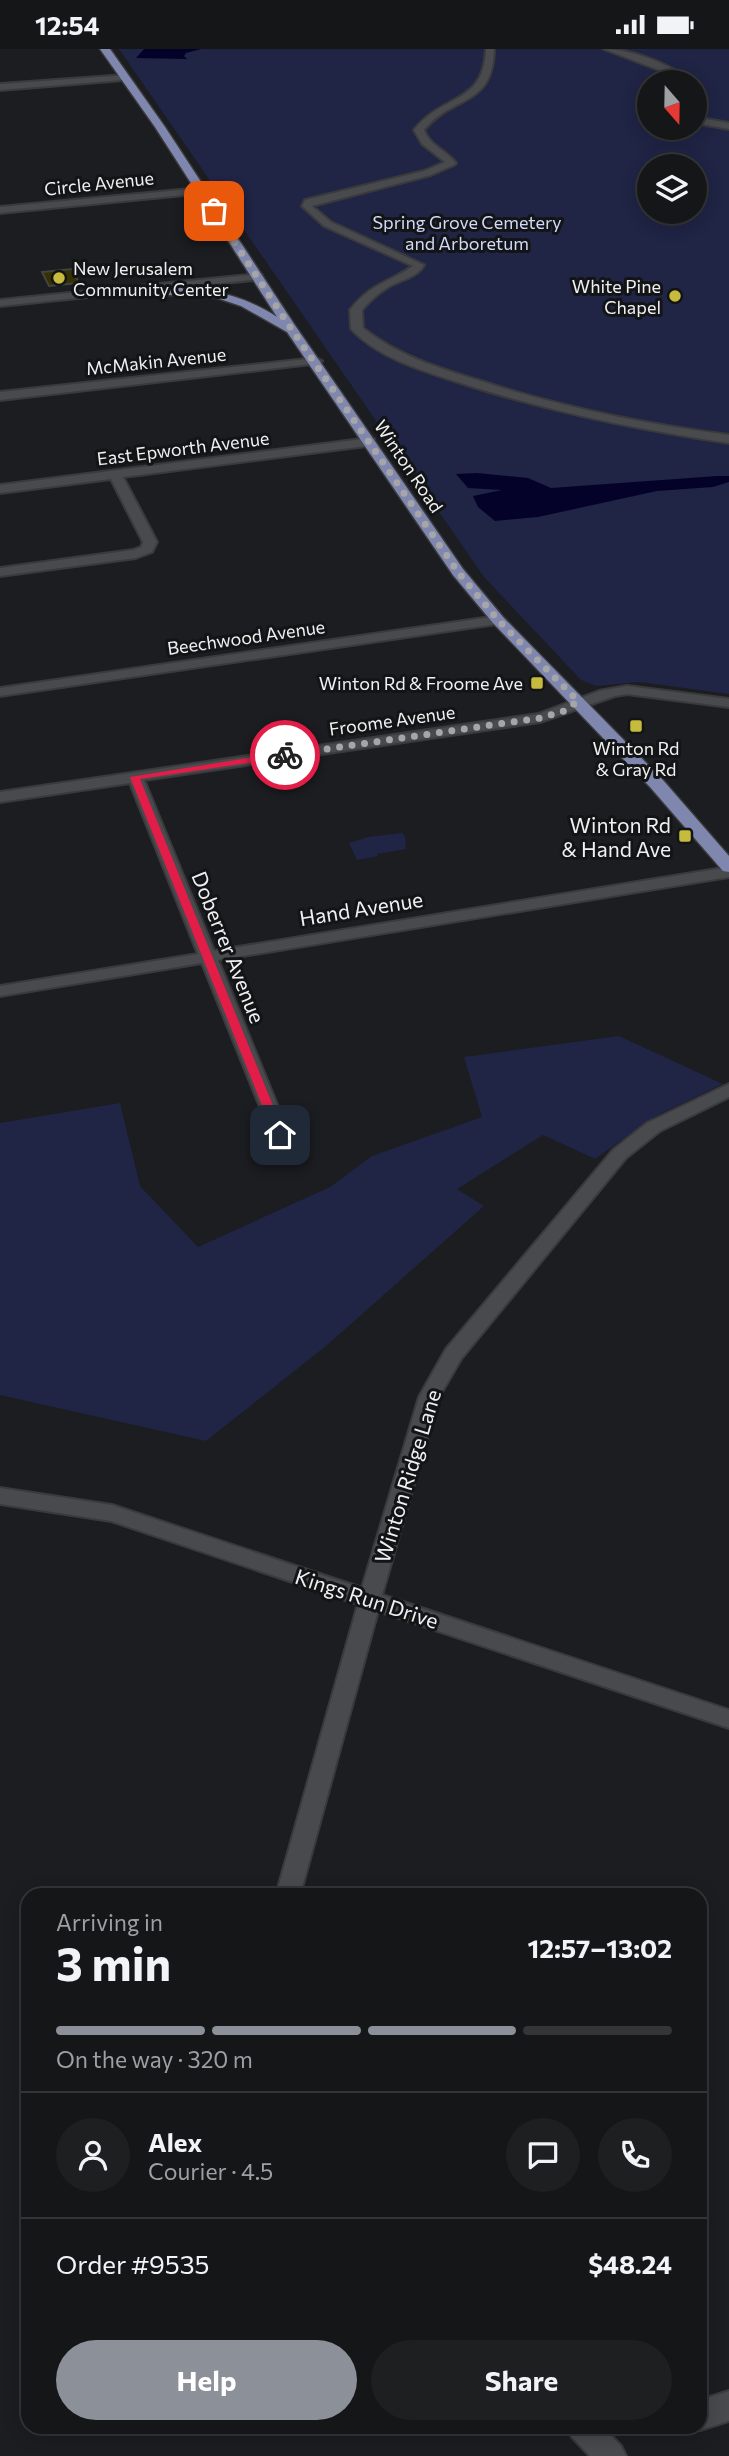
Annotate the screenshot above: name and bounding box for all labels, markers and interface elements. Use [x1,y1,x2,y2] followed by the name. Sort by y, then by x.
[35,9,100,40] text: 12:54
[637,70,707,140] north arrow
[637,70,707,224] map controls
[637,154,707,224] button: layers
[43,166,155,200] street label: Circle Avenue
[184,181,244,241] pin
[195,192,233,230] icon: bag
[372,211,562,254] park label: Spring Grove Cemetery and Arboretum
[73,257,229,300] place label: New Jerusalem Community Center
[51,270,67,286] marker: New Jerusalem Community Center
[572,275,661,318] place label: White Pine Chapel
[667,288,683,304] marker: White Pine Chapel
[85,343,227,379] street label: McMakin Avenue
[370,415,448,517] street label: Winton Road
[96,427,270,469] street label: East Epworth Avenue
[166,615,326,659] street label: Beechwood Avenue
[319,672,523,694] place label: Winton Rd & Froome Ave
[529,675,545,691] marker: Winton Rd & Froome Ave
[328,700,456,740] street label: Froome Avenue
[628,718,644,734] marker: Winton Rd & Gray Rd
[250,720,320,790] courier
[266,736,304,774] icon: bike
[593,737,679,780] place label: Winton Rd & Gray Rd
[561,812,671,861] place label: Winton Rd & Hand Ave
[677,828,693,844] marker: Winton Rd & Hand Ave
[187,867,271,1027] street label: Doberrer Avenue
[297,886,425,930] street label: Hand Avenue
[250,1105,310,1165] pin
[261,1116,299,1154] icon: home
[369,1386,445,1566] street label: Winton Ridge Lane
[292,1563,442,1633] street label: Kings Run Drive
[56,1908,163,1936] text: Arriving in
[527,1932,672,1963] text: 12:57–13:02
[56,1934,171,1990] text: 3 min
[56,2045,253,2073] text: On the way · 320 m
[56,2118,130,2192] button: person
[506,2118,580,2192] button: chat
[598,2118,672,2192] button: phone
[148,2126,202,2157] text: Alex
[148,2157,273,2185] text: Courier · 4.5
[56,2248,210,2279] text: Order #9535
[588,2248,672,2279] text: $48.24
[56,2340,357,2420] button: Help
[371,2340,672,2420] button: Share

